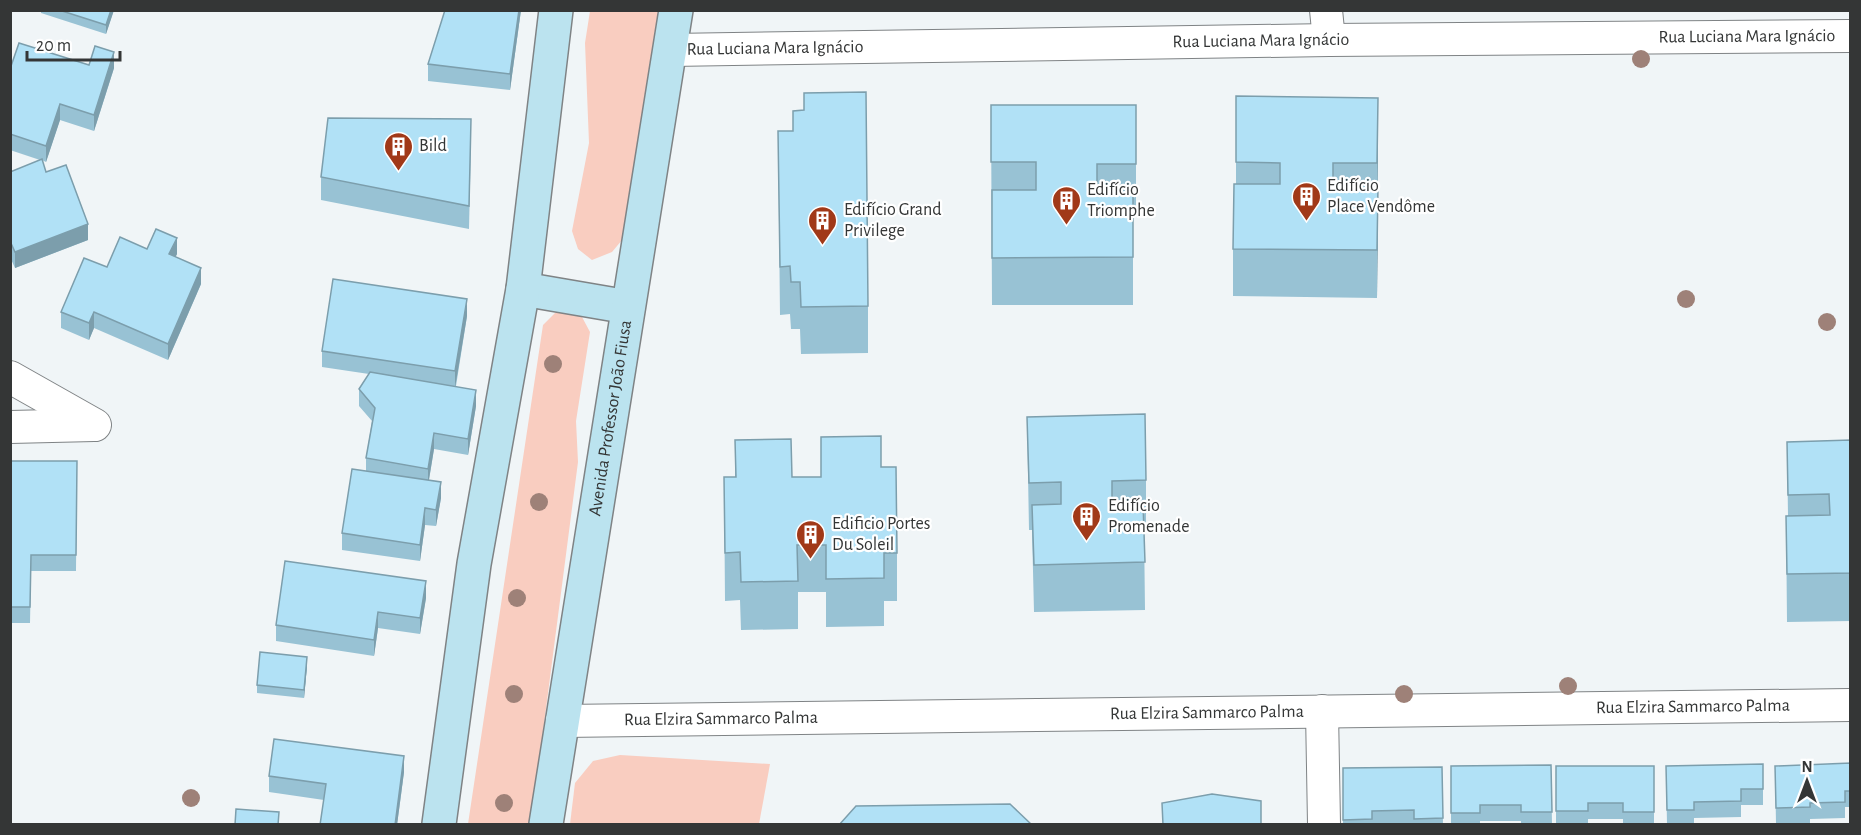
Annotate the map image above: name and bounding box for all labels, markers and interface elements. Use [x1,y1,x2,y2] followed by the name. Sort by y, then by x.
[27,24,120,62] scale bar
[1658,27,1836,46] street label: Rua Luciana Mara Ignácio
[1172,31,1350,51] street label: Rua Luciana Mara Ignácio
[36,37,71,55] text: 20 m
[686,38,864,59] street label: Rua Luciana Mara Ignácio
[382,130,414,172] building icon: Bild
[419,137,447,155] place label: Bild
[1327,177,1435,216] place label: Edifício Place Vendôme
[1290,180,1322,222] building icon: Edifício Place Vendôme
[1087,181,1155,220] place label: Edifício Triomphe
[1050,184,1082,226] building icon: Edifício Triomphe
[844,201,942,240] place label: Edifício Grand Privilege
[807,204,839,246] building icon: Edifício Grand Privilege
[586,319,635,517] street label: Avenida Professor João Fiusa
[1108,497,1189,536] place label: Edifício Promenade
[1071,500,1103,542] building icon: Edifício Promenade
[832,515,931,554] place label: Edificio Portes Du Soleil
[795,518,827,560] building icon: Edificio Portes Du Soleil
[1596,697,1790,717] street label: Rua Elzira Sammarco Palma
[1110,703,1304,723] street label: Rua Elzira Sammarco Palma
[624,709,818,729] street label: Rua Elzira Sammarco Palma
[1777,751,1837,811] north arrow
[1801,759,1813,775] text: N

